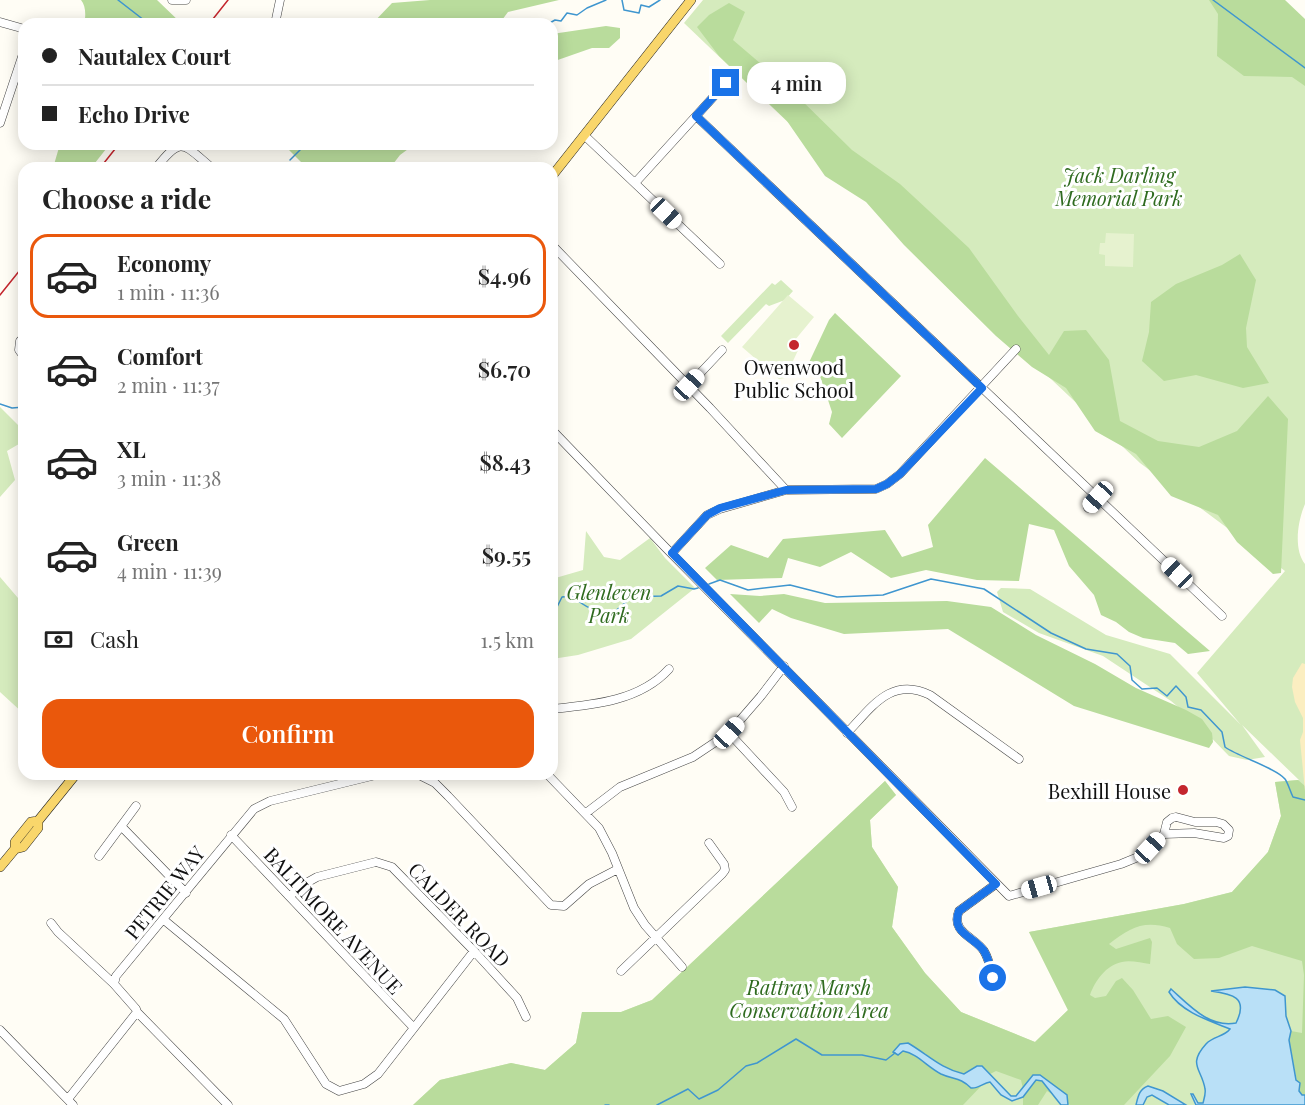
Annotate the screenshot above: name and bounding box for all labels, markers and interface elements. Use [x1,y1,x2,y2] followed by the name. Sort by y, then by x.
[78,41,231,71] text: Nautalex Court
[747,62,846,104] callout: 4 min
[712,69,739,96] route end
[771,69,822,96] text: 4 min
[78,99,190,129] text: Echo Drive
[1054,161,1183,211] park label: Jack Darling Memorial Park
[42,180,211,216] text: Choose a ride
[647,194,685,232] car
[117,248,211,278] text: Economy
[45,249,99,303] icon: car
[478,261,531,291] text: $4.96
[117,278,220,305] text: 1 min · 11:36
[787,338,801,352] marker: Owenwood Public School
[117,341,203,371] text: Comfort
[45,342,99,396] icon: car
[734,353,854,403] place label: Owenwood Public School
[478,354,531,384] text: $6.70
[670,366,708,404] car
[117,371,220,398] text: 2 min · 11:37
[117,434,146,464] text: XL
[45,435,99,489] icon: car
[479,447,531,477] text: $8.43
[117,464,221,491] text: 3 min · 11:38
[1079,478,1117,516] car
[117,527,179,557] text: Green
[45,528,99,582] icon: car
[482,540,531,570] text: $9.55
[1158,554,1196,592] car
[117,557,222,584] text: 4 min · 11:39
[567,578,651,628] park label: Glenleven Park
[42,623,75,656] icon: cash
[90,624,139,654] text: Cash
[480,626,534,653] text: 1.5 km
[42,699,534,768] button: Confirm
[710,714,748,752] car
[1048,777,1171,804] place label: Bexhill House
[1176,783,1190,797] marker: Bexhill House
[1131,829,1169,867] car
[118,839,210,944] street label: PETRIE WAY
[259,841,409,999] street label: BALTIMORE AVENUE
[403,856,517,972] street label: CALDER ROAD
[1019,873,1059,901] car
[979,964,1006,991] route start
[729,973,889,1023] park label: Rattray Marsh Conservation Area

